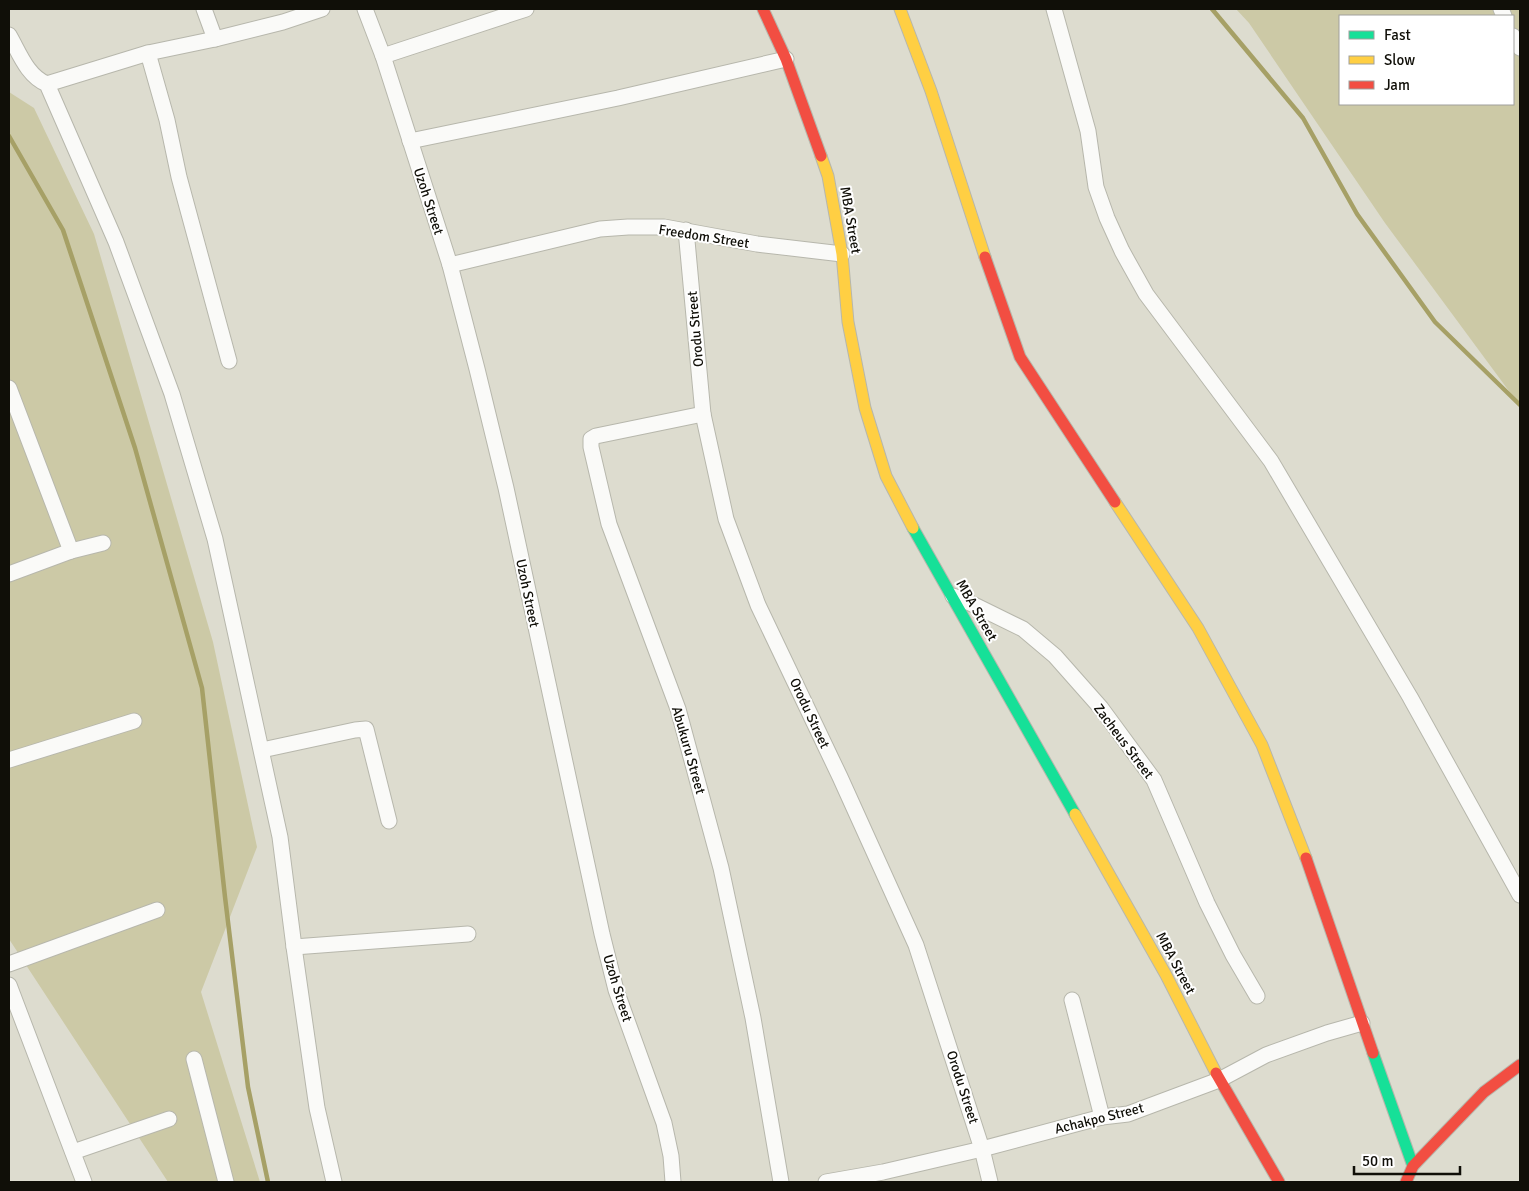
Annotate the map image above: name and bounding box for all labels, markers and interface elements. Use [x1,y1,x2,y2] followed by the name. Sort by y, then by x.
[1339,15,1514,105] legend
[1384,26,1411,44] text: Fast
[1384,51,1415,69] text: Slow
[1384,76,1410,94] text: Jam
[410,165,447,237] street label: Uzoh Street
[836,185,865,255] street label: MBA Street
[657,221,750,252] street label: Freedom Street
[684,290,707,368] street label: Orodu Street
[512,557,543,629] street label: Uzoh Street
[952,577,1001,644] street label: MBA Street
[786,675,833,751] street label: Orodu Street
[1090,701,1157,782] street label: Zacheus Street
[668,704,709,796] street label: Abukuru Street
[1152,929,1199,997] street label: MBA Street
[599,952,636,1024] street label: Uzoh Street
[943,1048,982,1126] street label: Orodu Street
[1053,1099,1145,1138] street label: Achakpo Street
[1354,1144,1460,1176] scale bar
[1362,1152,1393,1170] text: 50 m

